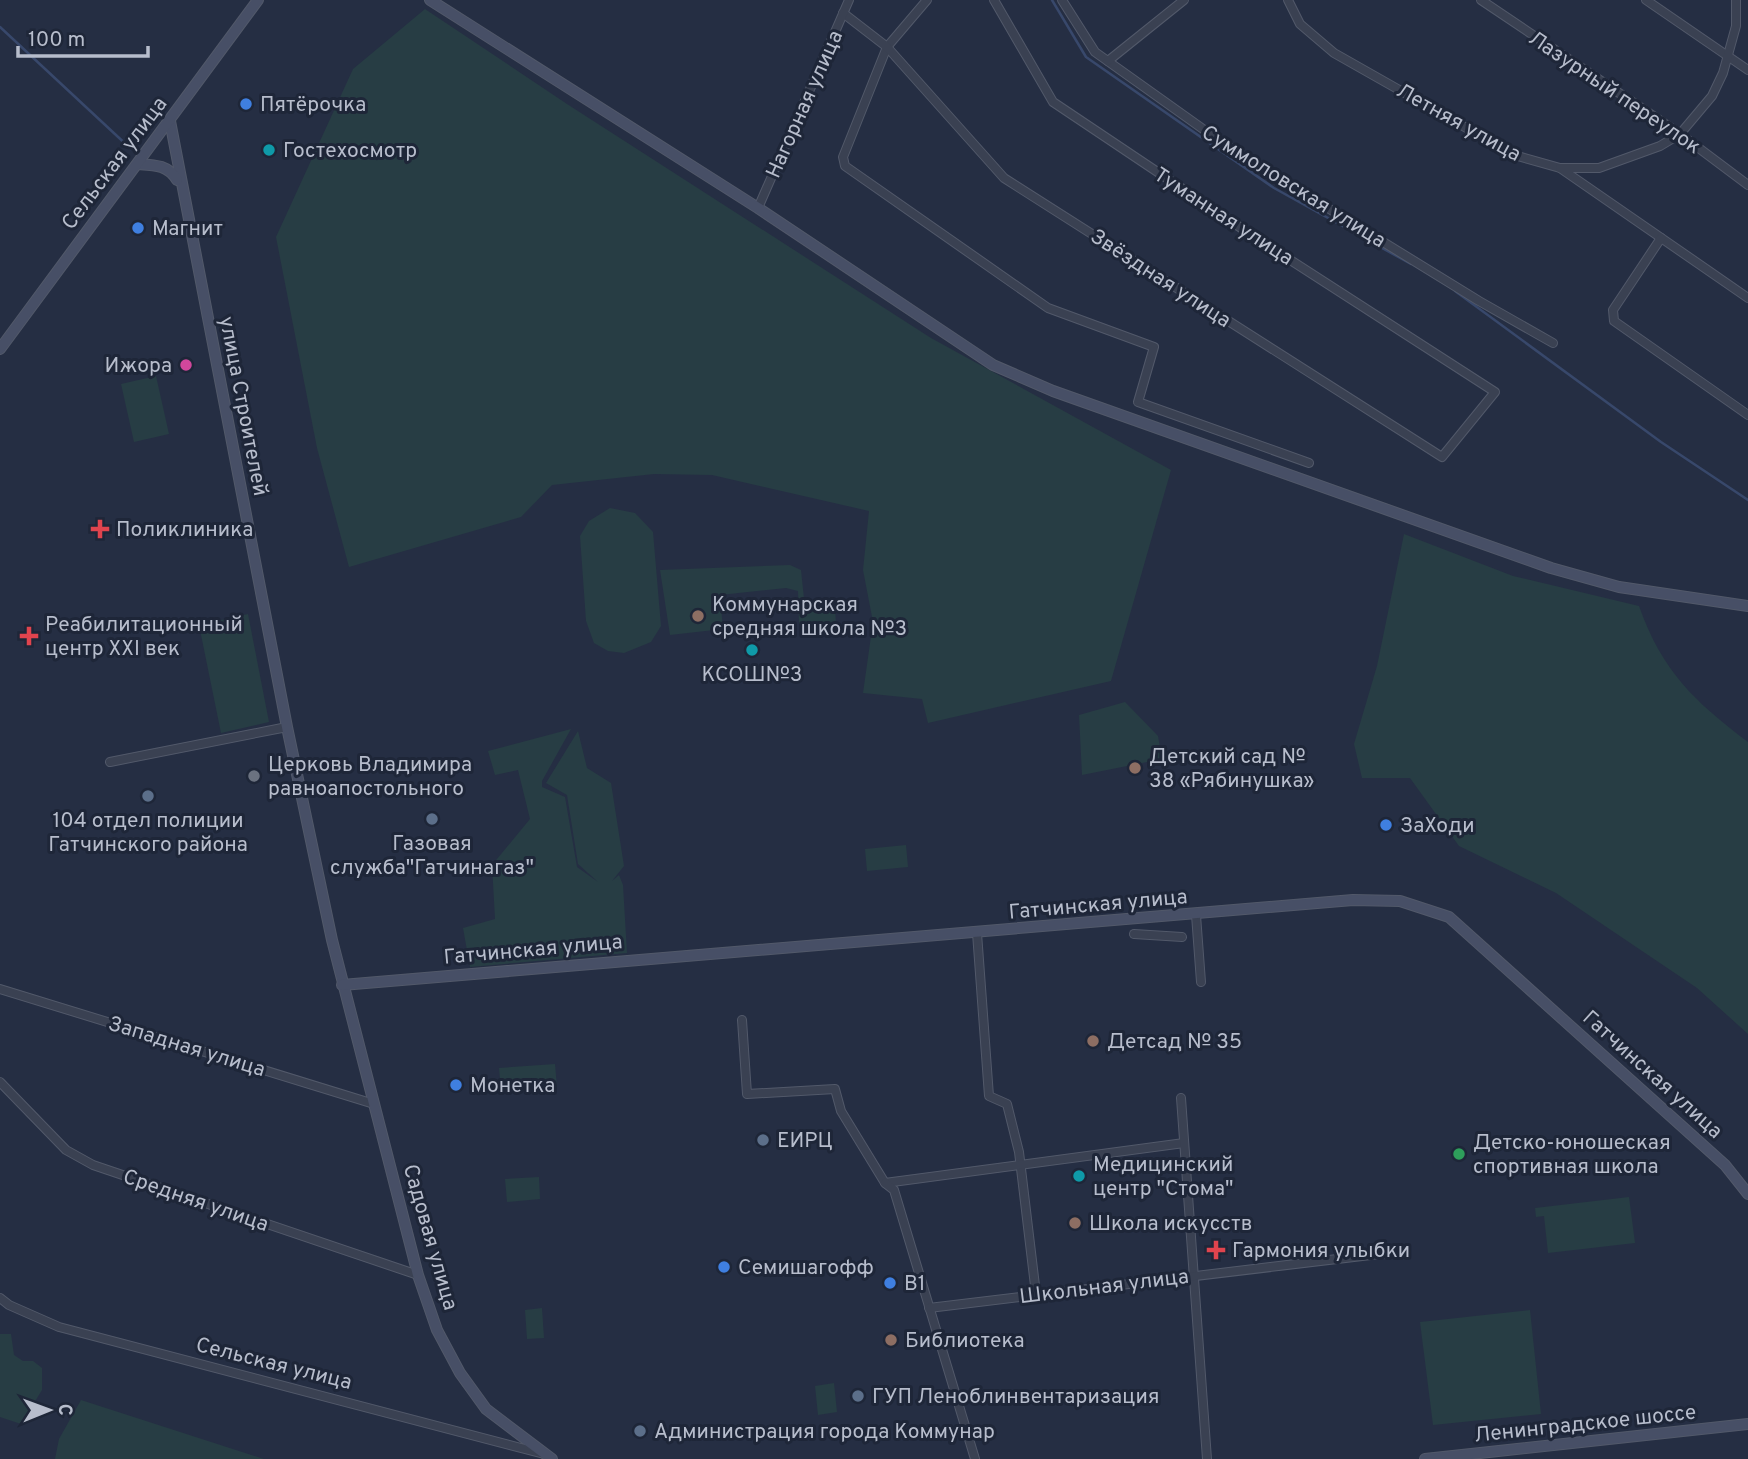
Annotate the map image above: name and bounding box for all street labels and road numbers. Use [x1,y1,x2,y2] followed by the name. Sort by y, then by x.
[1523,26,1706,161] street label: Лазурный переулок
[761,27,850,183] street label: Нагорная улица
[1391,78,1525,169] street label: Летняя улица
[56,92,174,236] street label: Сельская улица
[1196,120,1390,255] street label: Суммоловская улица
[1148,162,1298,273] street label: Туманная улица
[1085,224,1236,335] street label: Звёздная улица
[212,314,273,498] street label: улица Строителей
[1008,884,1189,927] street label: Гатчинская улица
[443,929,624,972] street label: Гатчинская улица
[1576,1005,1728,1145] street label: Гатчинская улица
[105,1011,268,1084] street label: Западная улица
[396,1161,463,1314] street label: Садовая улица
[119,1164,272,1239] street label: Средняя улица
[1018,1264,1190,1311] street label: Школьная улица
[193,1332,355,1397] street label: Сельская улица
[1473,1399,1698,1450] street label: Ленинградское шоссе

